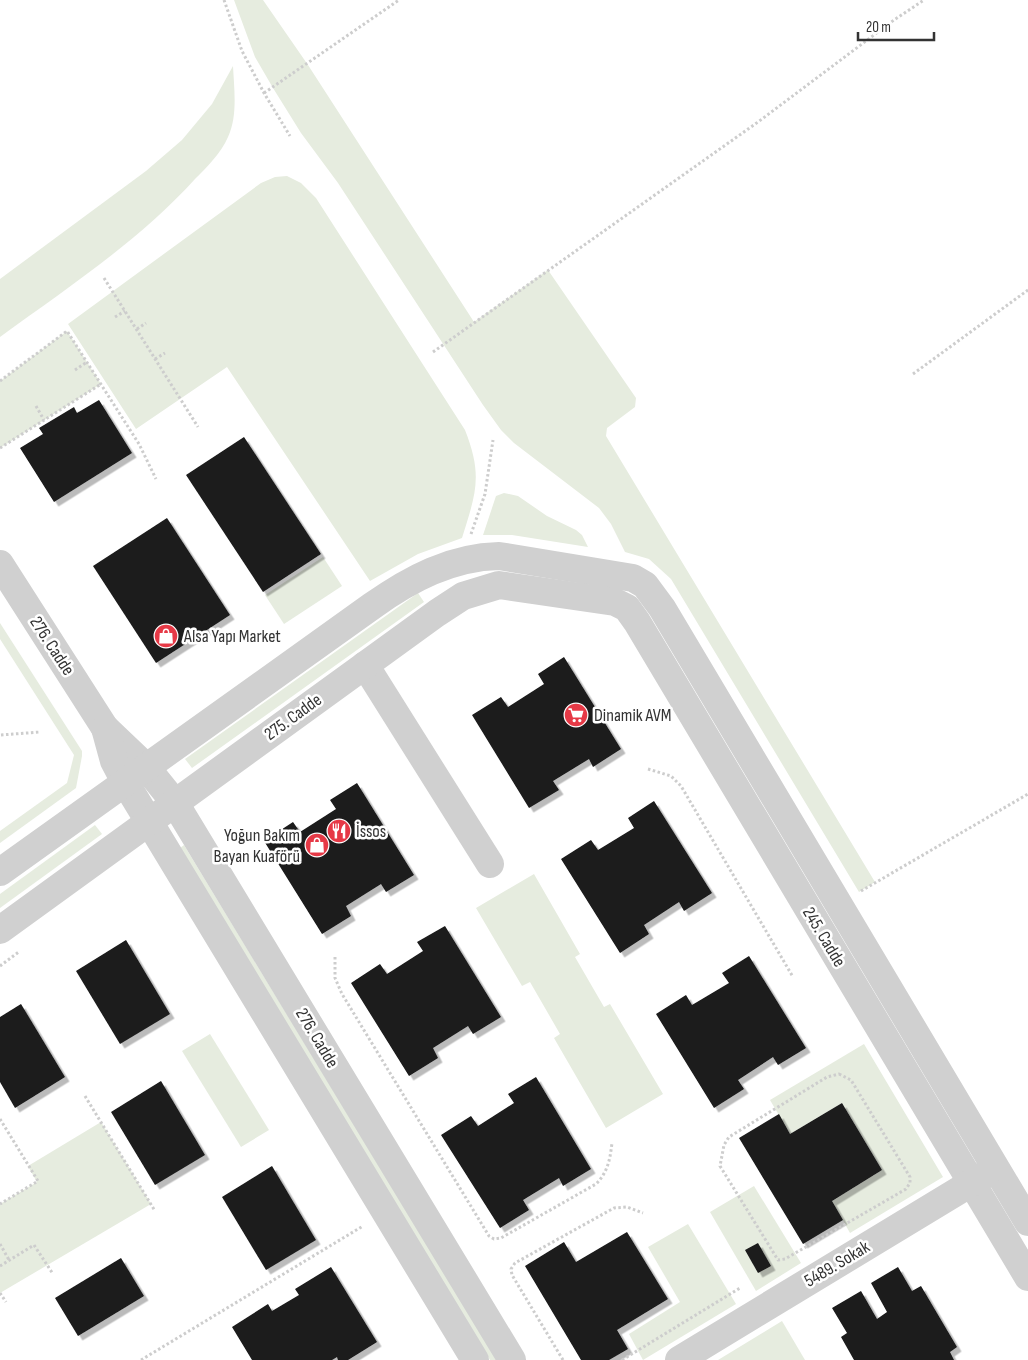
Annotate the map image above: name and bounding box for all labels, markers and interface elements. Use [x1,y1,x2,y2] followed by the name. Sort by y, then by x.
[858,10,934,42] scale bar
[866,18,891,37] text: 20 m
[25,613,79,679] street label: 276. Cadde
[153,623,179,649] shop icon: Alsa Yapı Market
[183,626,281,647] place label: Alsa Yapı Market
[260,689,326,745] street label: 275. Cadde
[563,702,589,728] supermarket icon: Dinamik AVM
[594,705,671,726] place label: Dinamik AVM
[326,818,352,844] restaurant icon: İssos
[356,821,386,842] place label: İssos
[214,825,300,867] place label: Yoğun Bakım Bayan Kuaförü
[304,832,330,858] shop icon: Yoğun Bakım Bayan Kuaförü
[798,903,850,971] street label: 245. Cadde
[291,1004,343,1072] street label: 276. Cadde
[801,1236,874,1292] street label: 5489. Sokak

